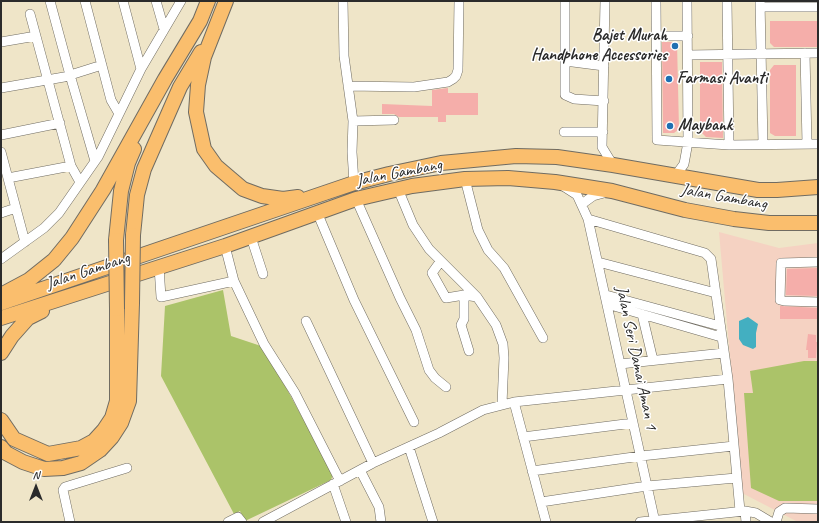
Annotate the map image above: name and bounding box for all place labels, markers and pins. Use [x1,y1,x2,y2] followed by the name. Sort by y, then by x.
[531,26,667,66] place label: Bajet Murah Handphone Accessories
[670,41,680,51] marker: Bajet Murah Handphone Accessories
[677,69,767,89] place label: Farmasi Avanti
[664,74,674,84] marker: Farmasi Avanti
[678,116,732,136] place label: Maybank
[665,121,675,131] marker: Maybank

